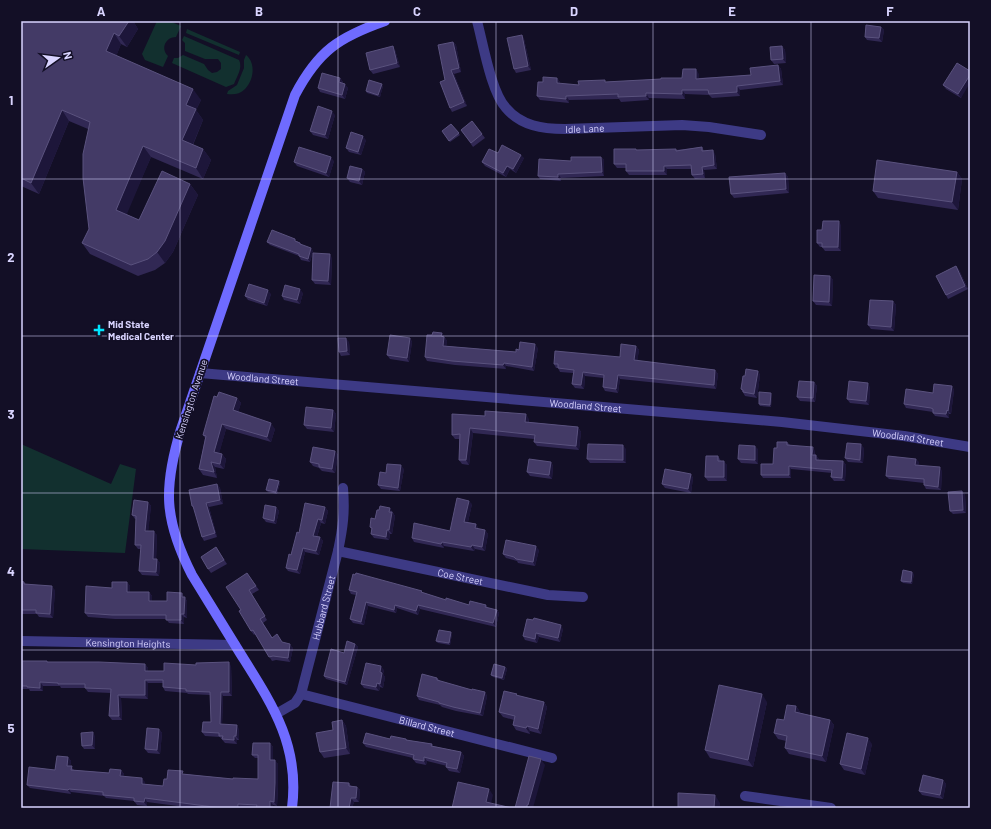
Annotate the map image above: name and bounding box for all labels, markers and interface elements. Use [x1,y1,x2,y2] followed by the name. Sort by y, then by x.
[97,3,106,19] text: A
[255,3,263,19] text: B
[413,3,421,19] text: C
[570,3,578,19] text: D
[728,3,736,19] text: E
[886,3,894,19] text: F
[38,38,78,78] north arrow
[61,50,75,61] text: N
[9,92,13,108] text: 1
[565,122,605,135] street label: Idle Lane
[7,249,15,265] text: 2
[108,318,174,342] place label: Mid State Medical Center
[93,324,105,336] marker: Mid State Medical Center
[172,358,210,440] street label: Kensington Avenue
[226,369,300,387] street label: Woodland Street
[549,396,622,415] street label: Woodland Street
[7,406,15,422] text: 3
[872,426,945,449] street label: Woodland Street
[7,563,15,579] text: 4
[437,566,485,587] street label: Coe Street
[309,574,338,641] street label: Hubbard Street
[85,636,171,650] street label: Kensington Heights
[398,713,456,739] street label: Billard Street
[7,720,15,736] text: 5

